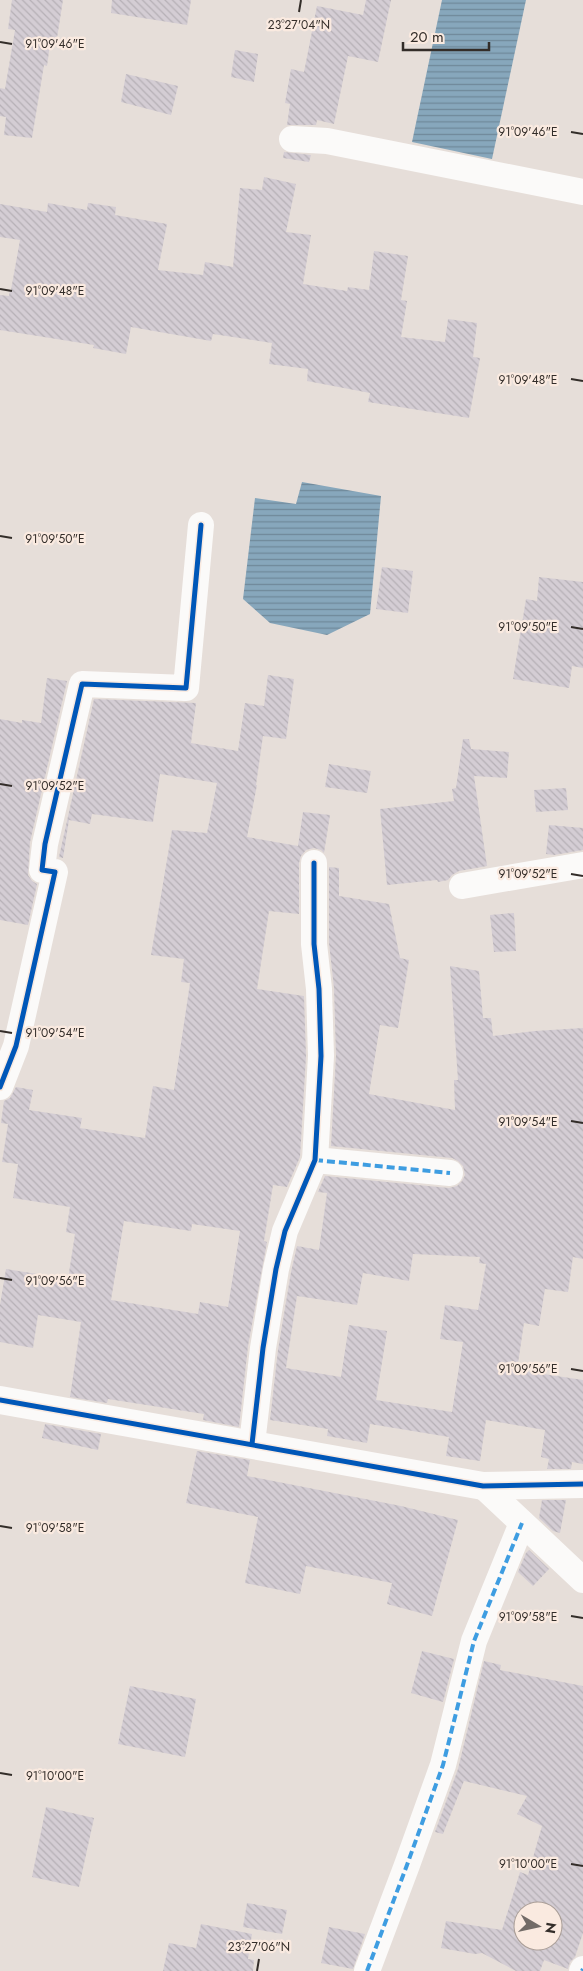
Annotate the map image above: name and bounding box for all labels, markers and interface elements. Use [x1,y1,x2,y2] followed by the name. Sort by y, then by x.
[268,16,330,34] text: 23°27'04"N
[403,20,489,52] scale bar
[410,26,444,48] text: 20 m
[25,35,85,53] text: 91°09'46"E
[498,123,558,141] text: 91°09'46"E
[26,282,84,300] text: 91°09'48"E
[499,371,557,389] text: 91°09'48"E
[25,530,85,548] text: 91°09'50"E
[498,618,558,636] text: 91°09'50"E
[26,777,84,795] text: 91°09'52"E
[499,865,557,883] text: 91°09'52"E
[25,1024,85,1042] text: 91°09'54"E
[498,1113,558,1131] text: 91°09'54"E
[25,1272,85,1290] text: 91°09'56"E
[498,1360,558,1378] text: 91°09'56"E
[26,1519,84,1537] text: 91°09'58"E
[499,1608,557,1626] text: 91°09'58"E
[26,1767,84,1785] text: 91°10'00"E
[499,1855,557,1873] text: 91°10'00"E
[513,1901,563,1951] north arrow
[540,1921,562,1935] text: N
[228,1938,290,1956] text: 23°27'06"N

